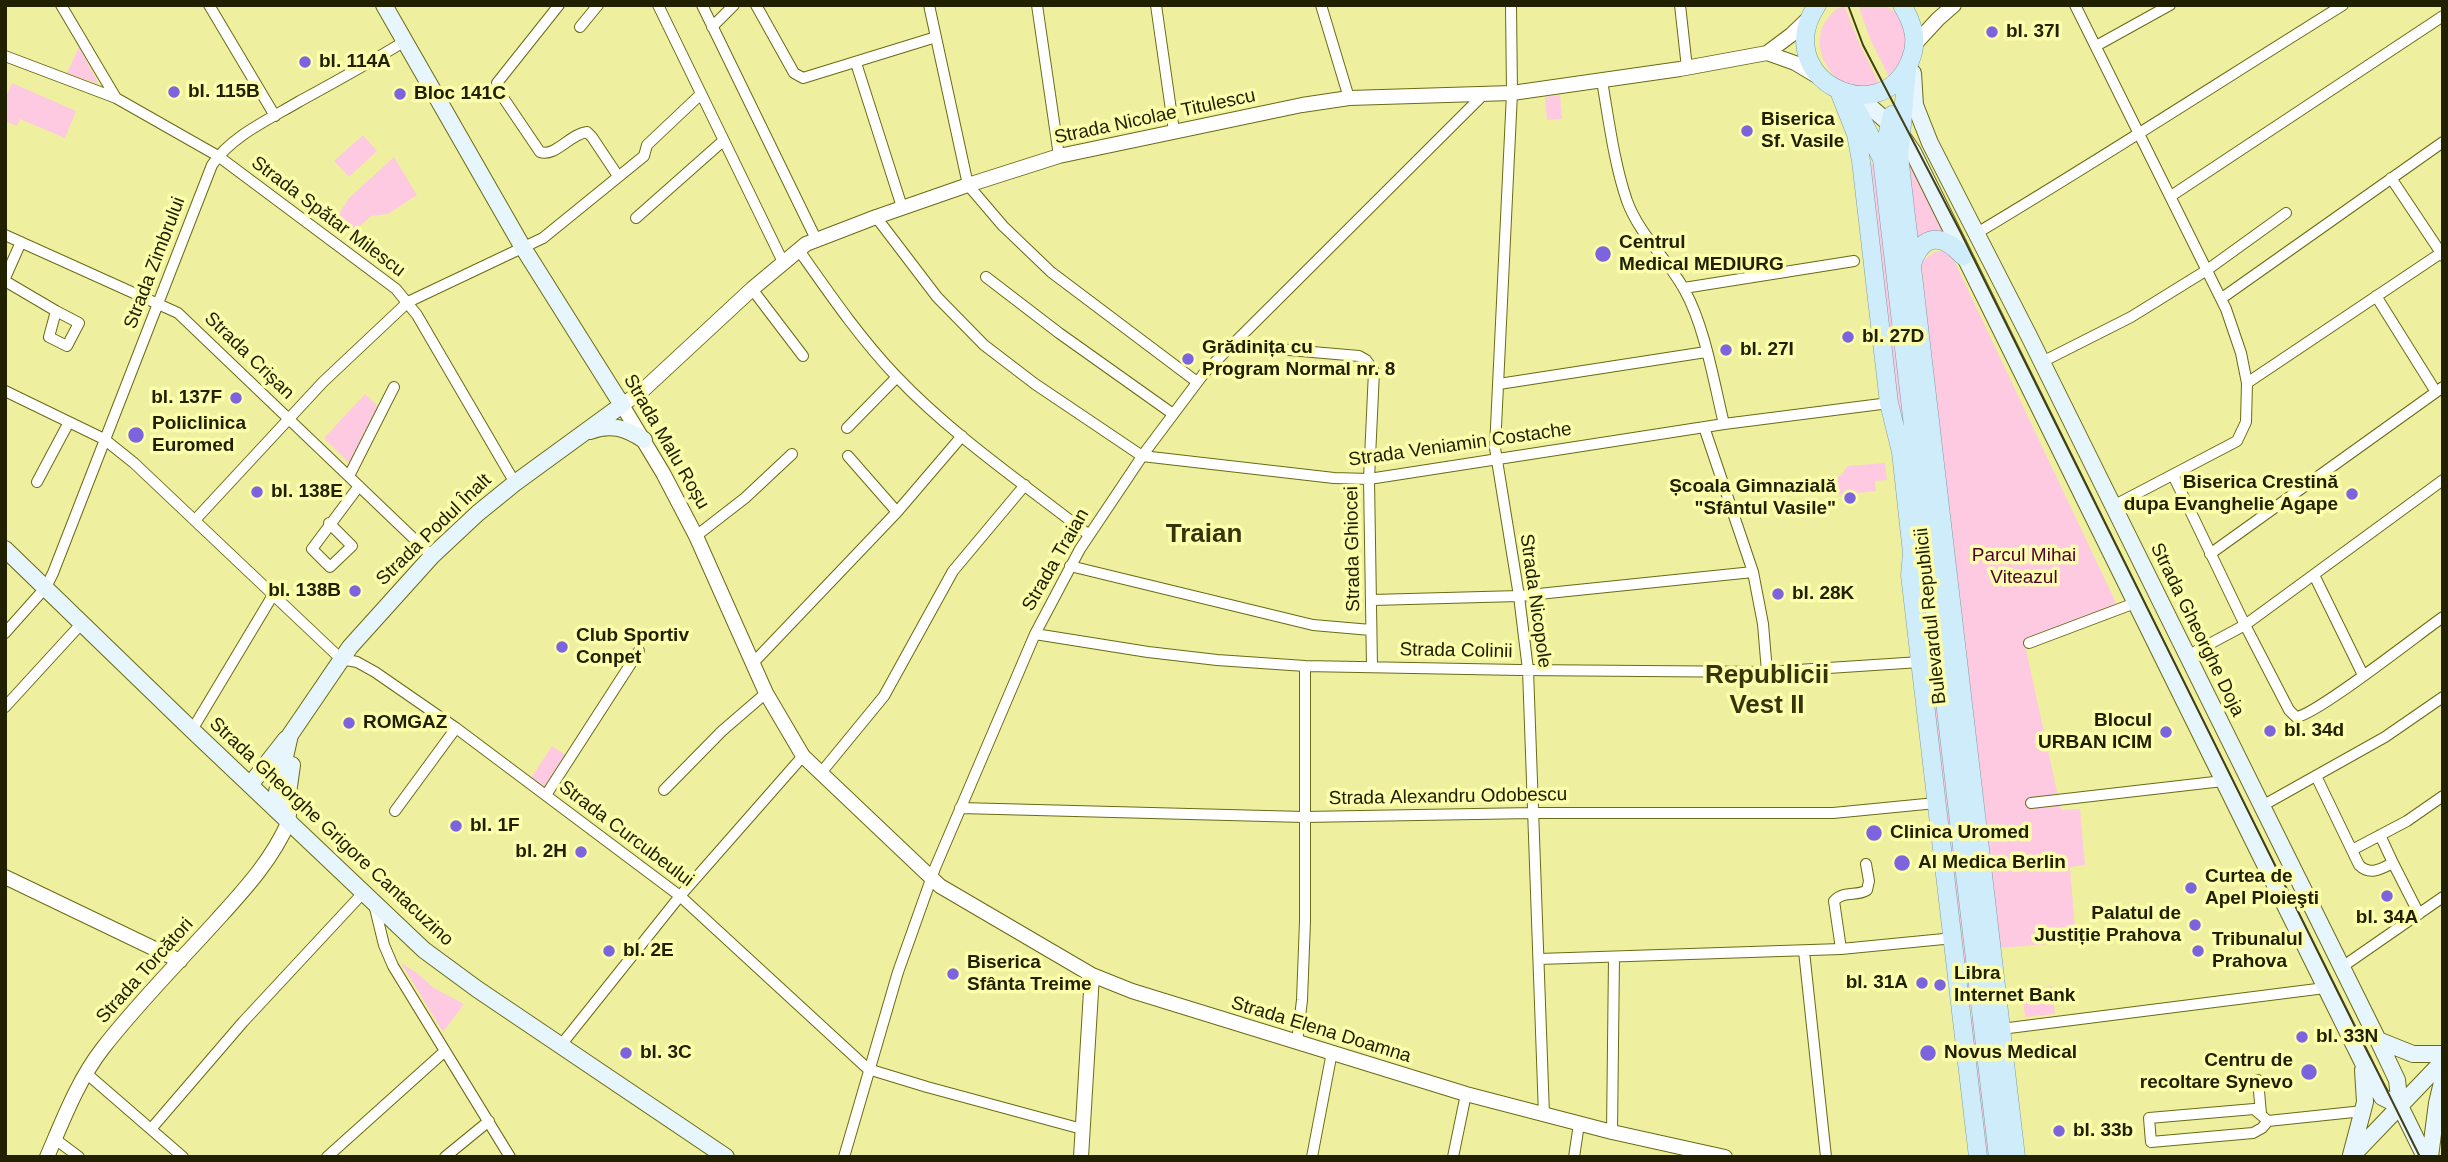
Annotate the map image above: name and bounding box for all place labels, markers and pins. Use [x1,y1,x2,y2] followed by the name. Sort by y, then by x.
[2006,21,2060,43] place label: bl. 37I
[1984,24,2000,40] marker: bl. 37I
[319,51,391,73] place label: bl. 114A
[297,54,313,70] marker: bl. 114A
[188,81,260,103] place label: bl. 115B
[414,83,506,105] place label: Bloc 141C
[166,84,182,100] marker: bl. 115B
[392,86,408,102] marker: Bloc 141C
[1761,109,1844,153] place label: Biserica Sf. Vasile
[1739,123,1755,139] marker: Biserica Sf. Vasile
[1619,232,1784,276] place label: Centrul Medical MEDIURG
[1593,244,1613,264] marker: Centrul Medical MEDIURG
[1862,326,1924,348] place label: bl. 27D
[1840,329,1856,345] marker: bl. 27D
[1202,337,1395,381] place label: Grădinița cu Program Normal nr. 8
[1740,339,1794,361] place label: bl. 27I
[1718,342,1734,358] marker: bl. 27I
[1180,351,1196,367] marker: Grădinița cu Program Normal nr. 8
[151,387,222,409] place label: bl. 137F
[228,390,244,406] marker: bl. 137F
[152,413,246,457] place label: Policlinica Euromed
[126,425,146,445] marker: Policlinica Euromed
[2124,472,2338,516] place label: Biserica Crestină dupa Evanghelie Agape
[1669,476,1836,520] place label: Școala Gimnazială "Sfântul Vasile"
[271,481,343,503] place label: bl. 138E
[249,484,265,500] marker: bl. 138E
[2344,486,2360,502] marker: Biserica Crestină dupa Evanghelie Agape
[1842,490,1858,506] marker: Școala Gimnazială "Sfântul Vasile"
[268,580,341,602] place label: bl. 138B
[347,583,363,599] marker: bl. 138B
[1792,583,1854,605] place label: bl. 28K
[1770,586,1786,602] marker: bl. 28K
[576,625,689,669] place label: Club Sportiv Conpet
[554,639,570,655] marker: Club Sportiv Conpet
[2038,710,2152,754] place label: Blocul URBAN ICIM
[363,712,447,734] place label: ROMGAZ
[341,715,357,731] marker: ROMGAZ
[2284,720,2344,742] place label: bl. 34d
[2262,723,2278,739] marker: bl. 34d
[2158,724,2174,740] marker: Blocul URBAN ICIM
[470,815,520,837] place label: bl. 1F
[448,818,464,834] marker: bl. 1F
[1890,822,2029,844] place label: Clinica Uromed
[1864,823,1884,843] marker: Clinica Uromed
[515,841,567,863] place label: bl. 2H
[573,844,589,860] marker: bl. 2H
[1918,852,2066,874] place label: Al Medica Berlin
[1892,853,1912,873] marker: Al Medica Berlin
[2205,866,2319,910] place label: Curtea de Apel Ploieşti
[2183,880,2199,896] marker: Curtea de Apel Ploieşti
[2379,888,2395,904] marker: bl. 34A
[2034,903,2181,947] place label: Palatul de Justiție Prahova
[2356,907,2418,929] place label: bl. 34A
[2187,917,2203,933] marker: Palatul de Justiție Prahova
[2212,929,2303,973] place label: Tribunalul Prahova
[623,940,674,962] place label: bl. 2E
[601,943,617,959] marker: bl. 2E
[2190,943,2206,959] marker: Tribunalul Prahova
[967,952,1092,996] place label: Biserica Sfânta Treime
[1954,963,2075,1007] place label: Libra Internet Bank
[945,966,961,982] marker: Biserica Sfânta Treime
[1846,972,1908,994] place label: bl. 31A
[1914,975,1930,991] marker: bl. 31A
[1932,977,1948,993] marker: Libra Internet Bank
[2316,1026,2378,1048] place label: bl. 33N
[2294,1029,2310,1045] marker: bl. 33N
[640,1042,692,1064] place label: bl. 3C
[1944,1042,2077,1064] place label: Novus Medical
[1918,1043,1938,1063] marker: Novus Medical
[618,1045,634,1061] marker: bl. 3C
[2140,1050,2293,1094] place label: Centru de recoltare Synevo
[2299,1062,2319,1082] marker: Centru de recoltare Synevo
[2073,1120,2133,1142] place label: bl. 33b
[2051,1123,2067,1139] marker: bl. 33b

